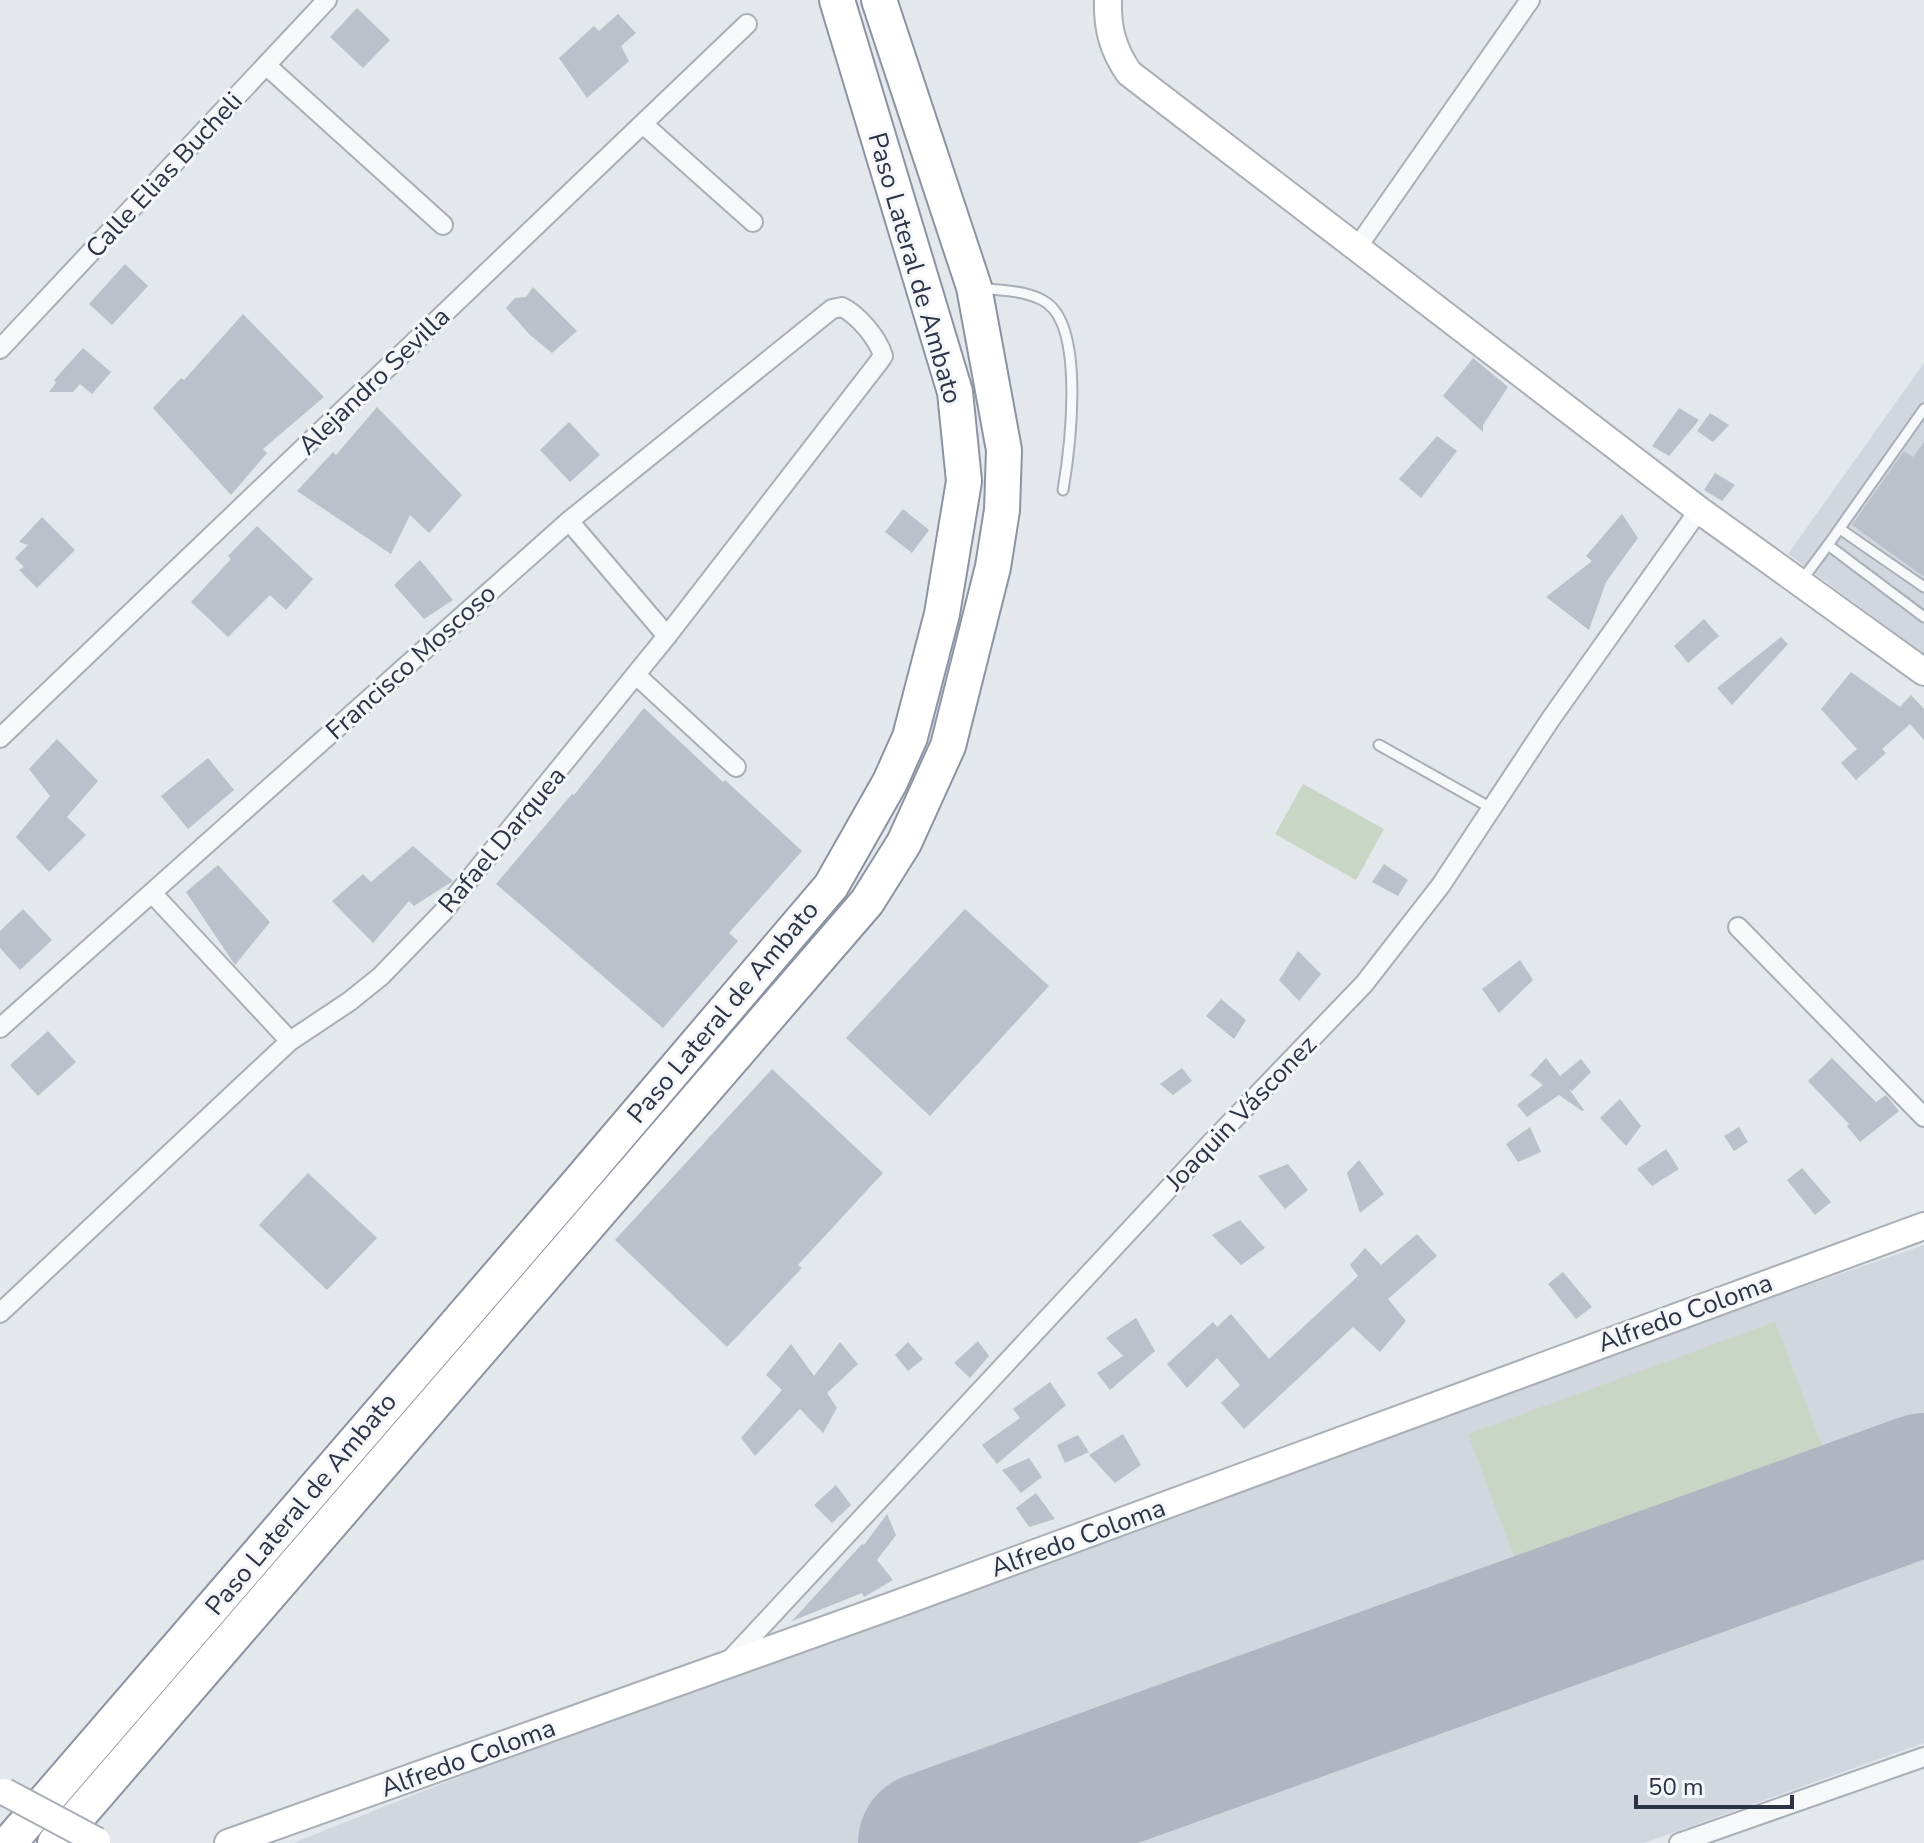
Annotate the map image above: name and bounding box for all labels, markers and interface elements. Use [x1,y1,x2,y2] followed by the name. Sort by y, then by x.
[78,84,250,266] street label: Calle Elias Bucheli
[860,128,970,408] street label: Paso Lateral de Ambato
[290,299,458,463] street label: Alejandro Sevilla
[318,576,504,748] street label: Francisco Moscoso
[430,759,574,921] street label: Rafael Darquea
[619,893,827,1131] street label: Paso Lateral de Ambato
[1157,1028,1324,1199] street label: Joaquin Vásconez
[1593,1265,1777,1361] street label: Alfredo Coloma
[197,1385,405,1623] street label: Paso Lateral de Ambato
[986,1490,1170,1586] street label: Alfredo Coloma
[376,1710,560,1806] street label: Alfredo Coloma
[1636,1759,1792,1809] scale bar
[1648,1771,1704,1803] text: 50 m

